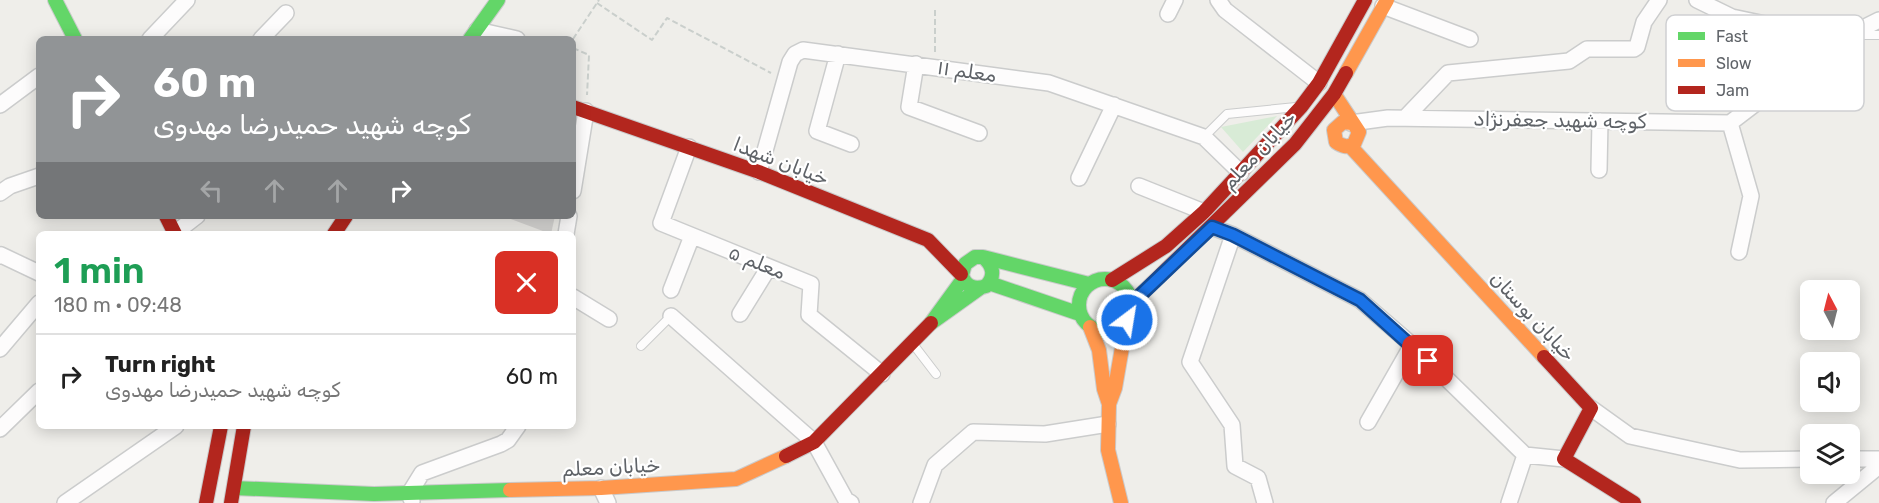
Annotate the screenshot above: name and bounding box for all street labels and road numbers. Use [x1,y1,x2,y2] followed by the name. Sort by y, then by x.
[936,55,998,88] street label: معلم ۱۱
[1217,106,1302,195] street label: خیابان معلم
[1473,106,1647,134] street label: کوچه شهید جعفرنژاد
[730,132,832,190] street label: خیابان شهدا
[724,240,789,285] street label: معلم ۵
[1485,266,1581,366] street label: خیابان بوستان
[561,452,661,483] street label: خیابان معلم

